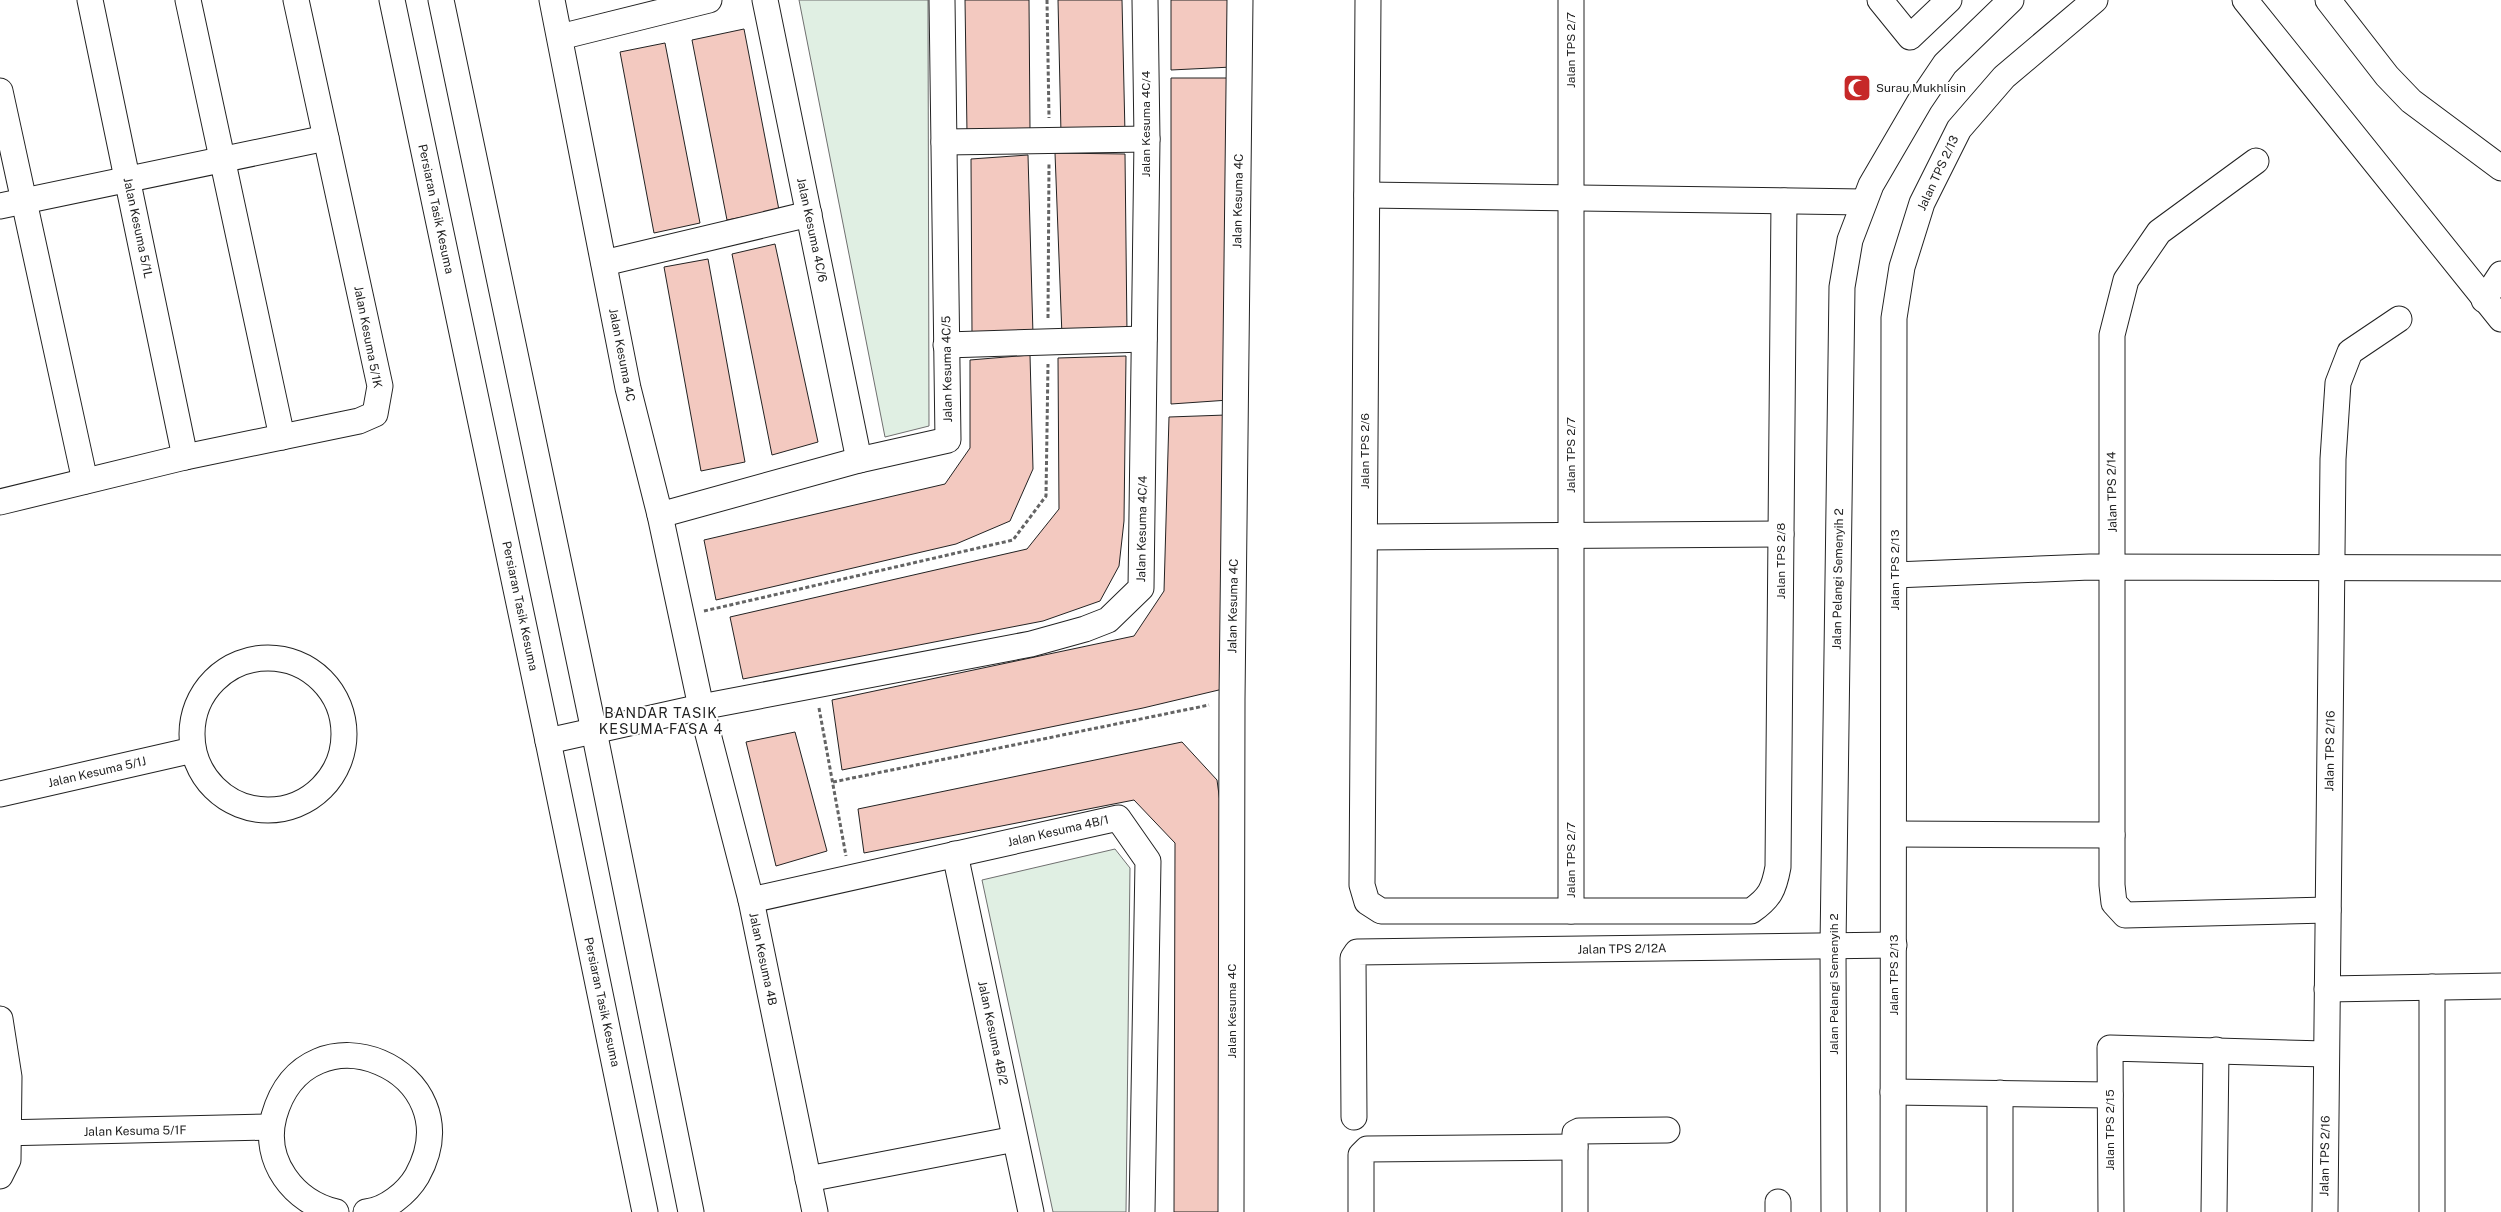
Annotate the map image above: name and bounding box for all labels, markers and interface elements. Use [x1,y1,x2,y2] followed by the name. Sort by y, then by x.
[1564,12,1578,88] street label: Jalan TPS 2/7
[1139,70,1153,177] street label: Jalan Kesuma 4C/4
[1842,73,1872,103] mosque icon: Surau Mukhlisin
[1876,81,1966,95] place label: Surau Mukhlisin
[1915,133,1961,213] street label: Jalan TPS 2/13
[415,143,457,275] street label: Persiaran Tasik Kesuma
[1230,153,1246,249] street label: Jalan Kesuma 4C
[120,176,156,280] street label: Jalan Kesuma 5/1L
[794,176,830,284] street label: Jalan Kesuma 4C/6
[351,285,385,389] street label: Jalan Kesuma 5/1K
[606,307,638,403] street label: Jalan Kesuma 4C
[939,315,955,422] street label: Jalan Kesuma 4C/5
[1358,413,1372,489] street label: Jalan TPS 2/6
[1564,417,1578,493] street label: Jalan TPS 2/7
[2104,451,2120,533] street label: Jalan TPS 2/14
[1134,475,1150,582] street label: Jalan Kesuma 4C/4
[1830,508,1846,650] street label: Jalan Pelangi Semenyih 2
[1774,523,1788,599] street label: Jalan TPS 2/8
[1888,529,1902,611] street label: Jalan TPS 2/13
[499,540,541,672] street label: Persiaran Tasik Kesuma
[1225,558,1241,654] street label: Jalan Kesuma 4C
[599,705,723,737] district label: BANDAR TASIK KESUMA FASA 4
[2322,710,2338,792] street label: Jalan TPS 2/16
[47,754,147,790] street label: Jalan Kesuma 5/1J
[1006,813,1110,849] street label: Jalan Kesuma 4B/1
[1564,822,1578,898] street label: Jalan TPS 2/7
[746,911,780,1007] street label: Jalan Kesuma 4B
[1827,913,1841,1055] street label: Jalan Pelangi Semenyih 2
[1887,934,1901,1016] street label: Jalan TPS 2/13
[581,936,623,1068] street label: Persiaran Tasik Kesuma
[1577,941,1667,957] street label: Jalan TPS 2/12A
[1225,964,1239,1058] street label: Jalan Kesuma 4C
[975,980,1011,1086] street label: Jalan Kesuma 4B/2
[2103,1089,2117,1171] street label: Jalan TPS 2/15
[2317,1115,2333,1197] street label: Jalan TPS 2/16
[83,1123,187,1139] street label: Jalan Kesuma 5/1F

